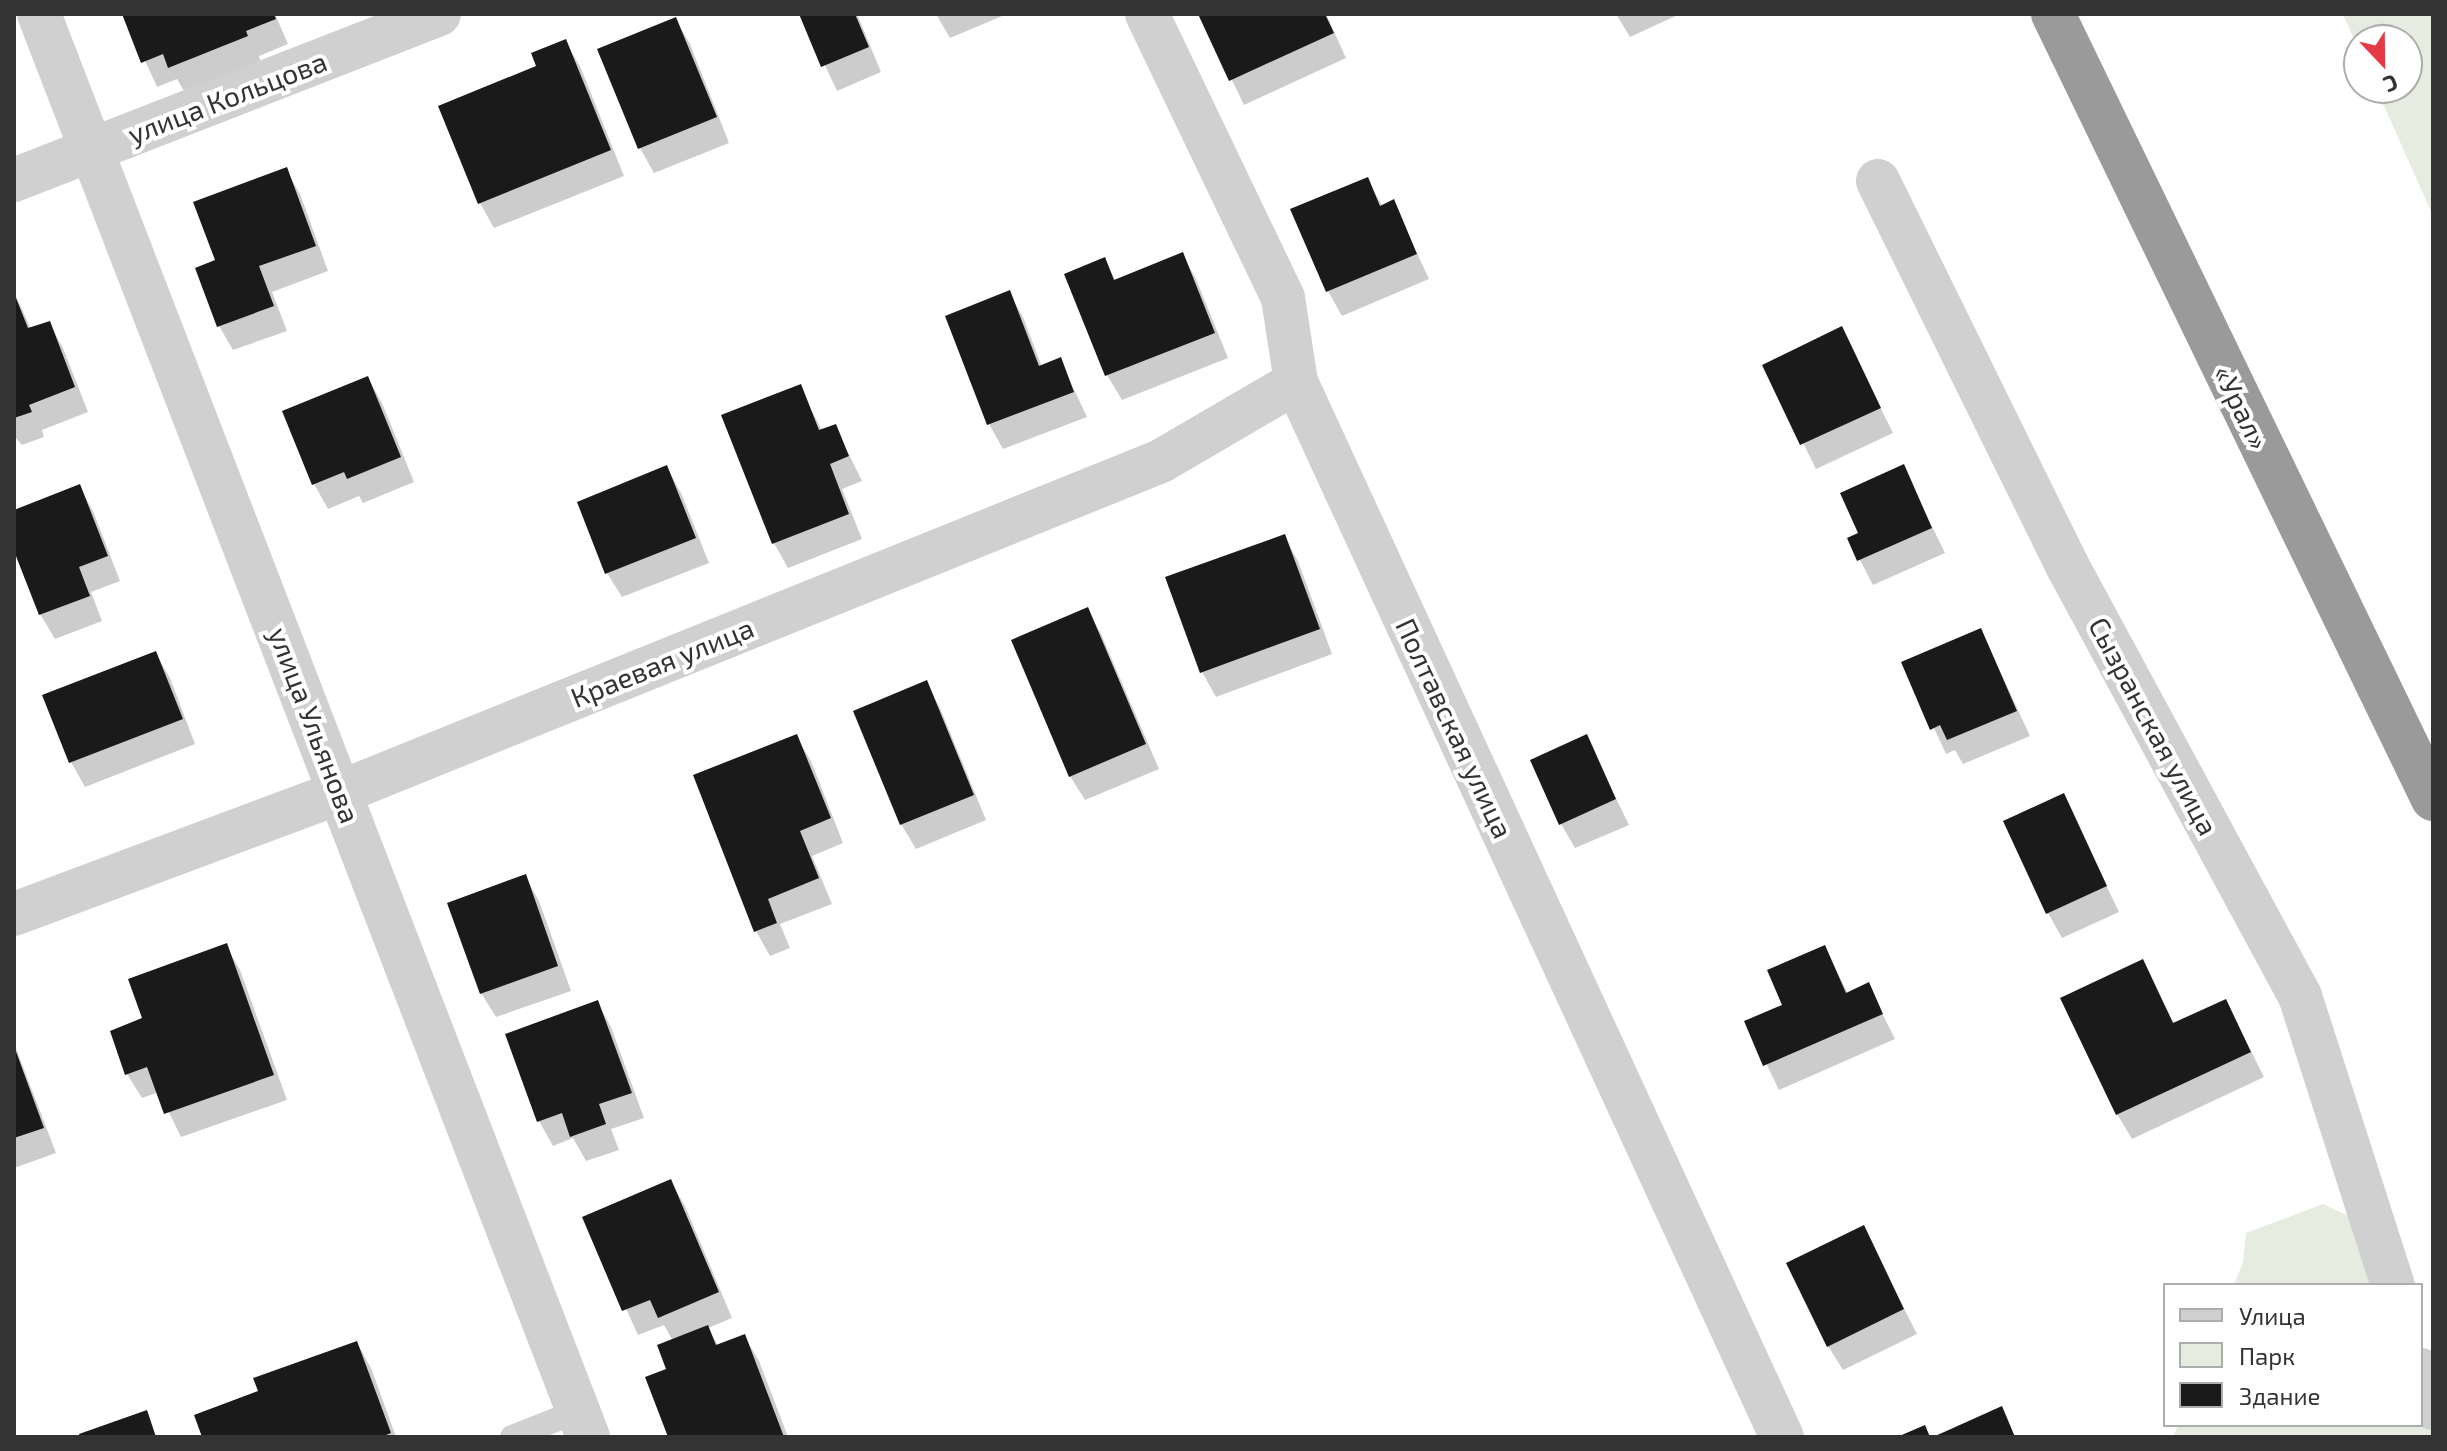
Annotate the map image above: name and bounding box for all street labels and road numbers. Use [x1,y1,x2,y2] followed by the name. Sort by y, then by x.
[123,44,331,150] street label: улица Кольцова
[2207,359,2277,455] street label: «Урал»
[566,610,758,714] street label: Краевая улица
[2082,611,2226,841] street label: Сызранская улица
[1389,613,1521,843] street label: Полтавская улица
[262,622,368,828] street label: улица Ульянова

